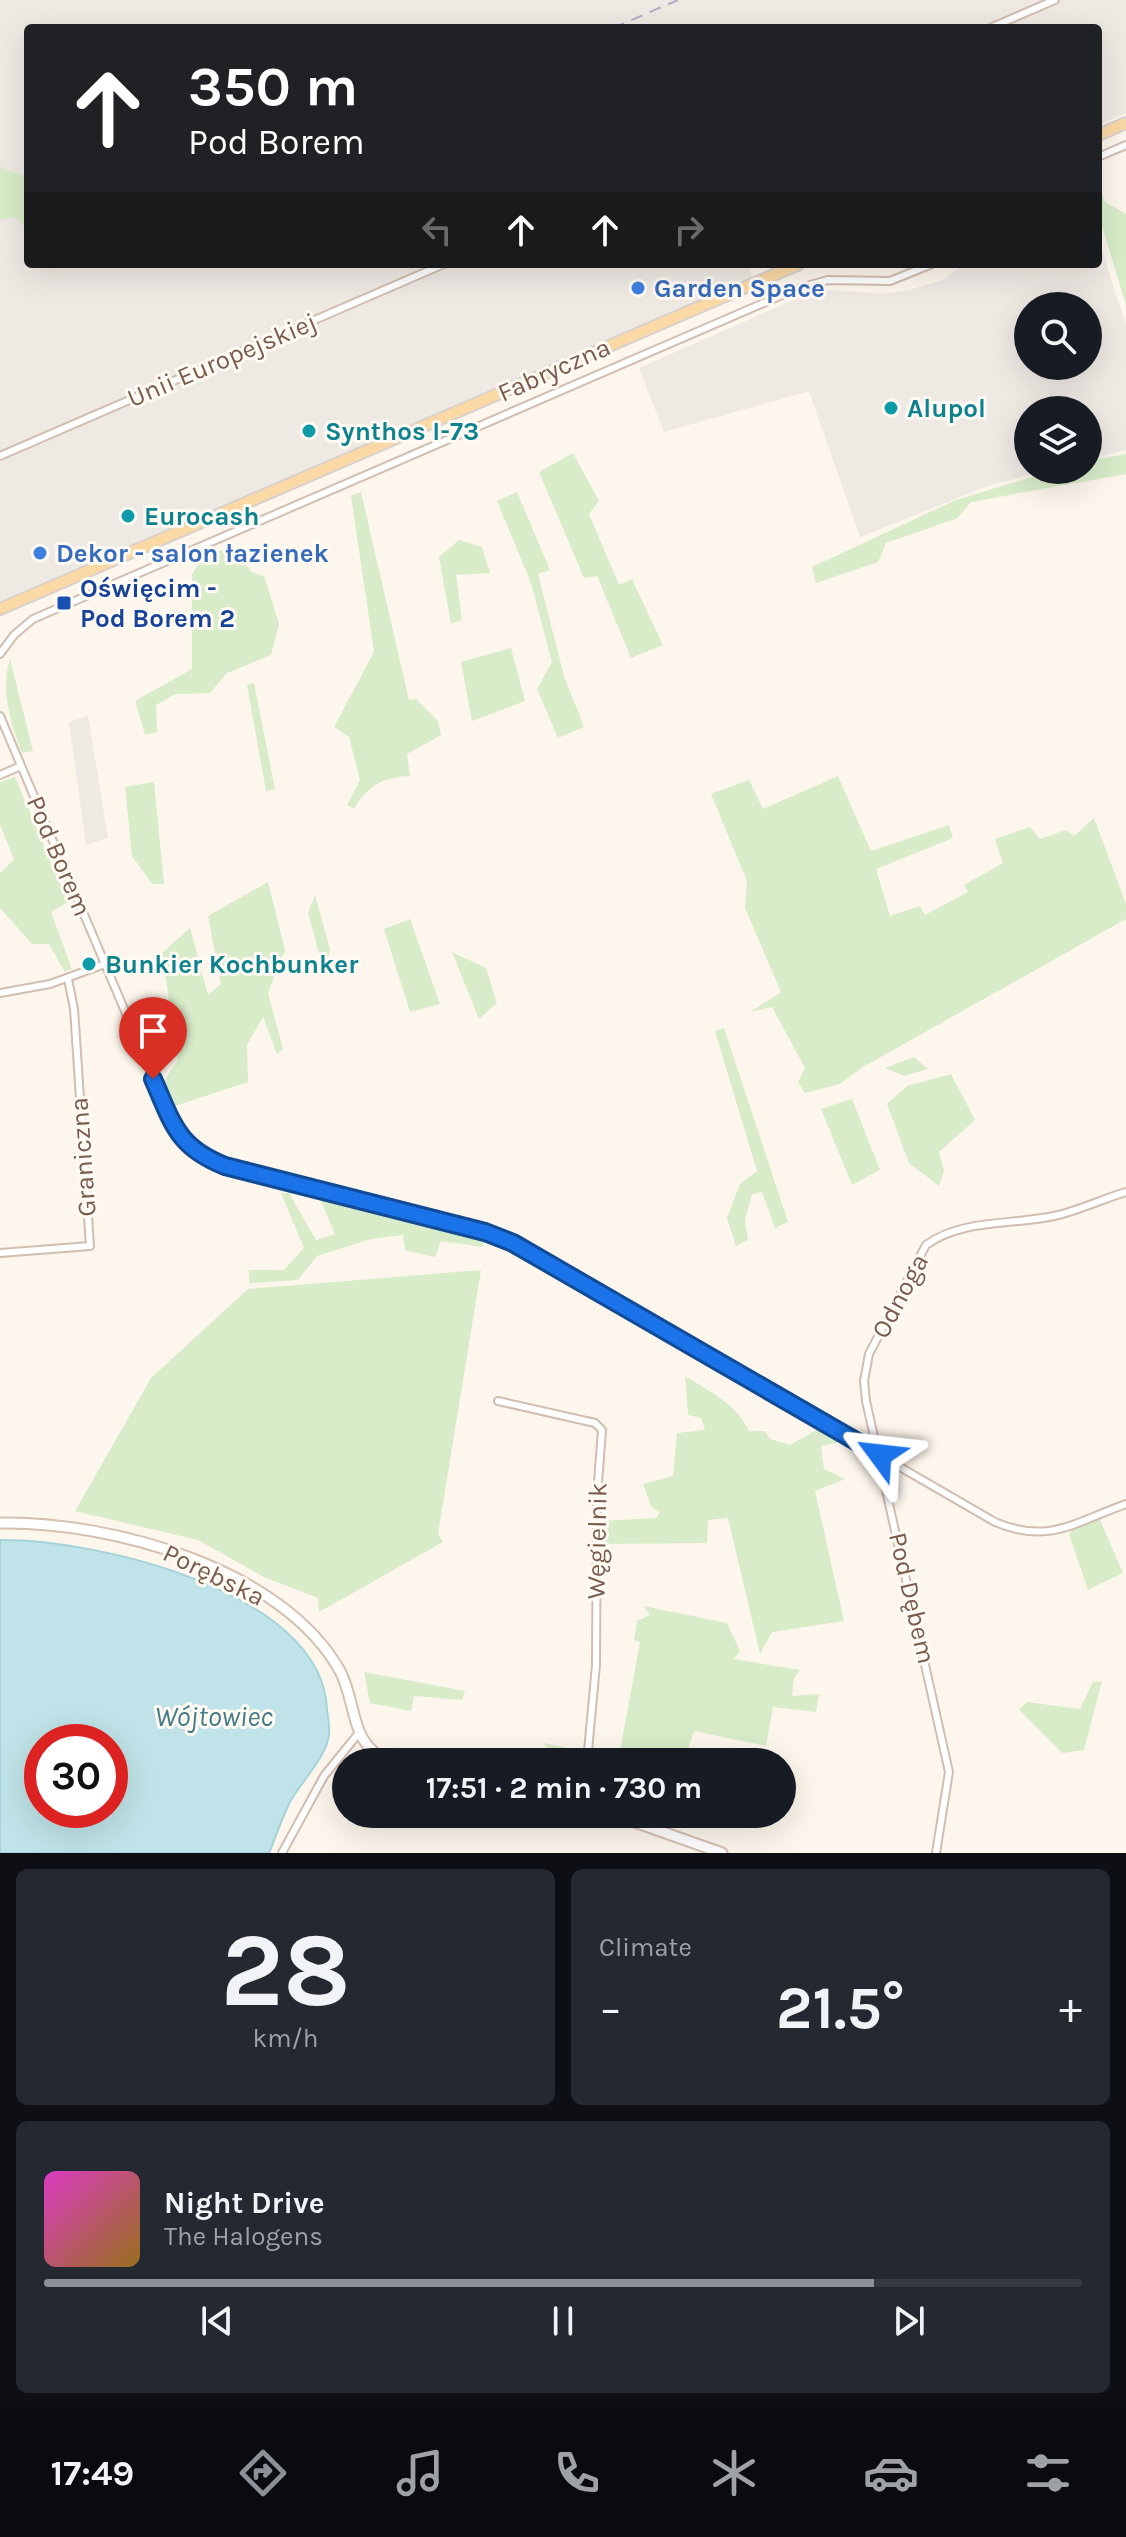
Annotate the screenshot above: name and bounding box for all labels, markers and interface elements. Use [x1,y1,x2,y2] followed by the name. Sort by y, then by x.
[188,54,358,119] text: 350 m
[56,56,160,160] icon: ahead
[188,121,365,163] text: Pod Borem
[415,208,459,252] icon: left
[499,208,543,252] icon: ahead
[583,208,627,252] icon: ahead
[667,208,711,252] icon: right
[654,273,825,304] place label: Garden Space
[629,279,647,297] marker: Garden Space
[1014,292,1102,484] map controls
[1014,292,1102,380] button: search
[123,306,321,414] street label: Unii Europejskiej
[493,331,615,409] street label: Fabryczna
[907,393,986,424] place label: Alupol
[1014,396,1102,484] button: layers
[882,399,900,417] marker: Alupol
[325,416,479,447] place label: Synthos I-73
[300,422,318,440] marker: Synthos I-73
[144,501,259,532] place label: Eurocash
[119,507,137,525] marker: Eurocash
[56,538,329,569] place label: Dekor - salon łazienek
[31,544,49,562] marker: Dekor - salon łazienek
[80,573,235,634] place label: Oświęcim - Pod Borem 2
[55,594,73,612] marker: Oświęcim - Pod Borem 2
[20,791,98,921] street label: Pod Borem
[105,949,359,980] place label: Bunkier Kochbunker
[80,955,98,973] marker: Bunkier Kochbunker
[119,997,187,1079] pin
[131,1009,175,1053] icon: arrive
[63,1096,103,1218] street label: Graniczna
[865,1249,935,1343] street label: Odnoga
[838,1413,922,1497] position arrow
[580,1482,614,1600] street label: Węgielnik
[882,1529,942,1667] street label: Pod Dębem
[158,1537,270,1613] street label: Porębska
[155,1700,273,1733] water label: Wójtowiec
[24,1724,128,1828] speed limit sign: 30
[426,1770,702,1806] text: 17:51 · 2 min · 730 m
[220,1910,351,2031] text: 28
[599,1932,692,1963] text: Climate
[776,1973,905,2043] text: 21.5°
[599,1983,622,2034] text: −
[1059,1983,1082,2034] text: +
[253,2023,318,2054] text: km/h
[164,2185,325,2221] text: Night Drive
[164,2221,323,2252] text: The Halogens
[195,2299,239,2343] icon: previous
[541,2299,585,2343] icon: pause
[887,2299,931,2343] icon: next
[235,2445,291,2501] icon: directions
[392,2445,448,2501] icon: music
[549,2445,605,2501] icon: phone
[706,2445,762,2501] icon: climate
[863,2445,919,2501] icon: car
[1020,2445,1076,2501] icon: filters
[50,2452,134,2494] text: 17:49

